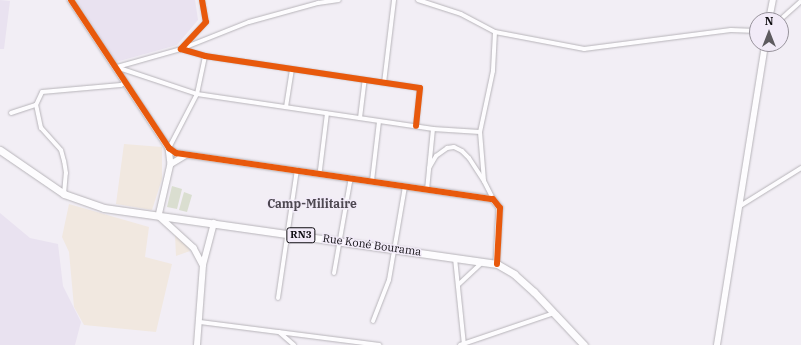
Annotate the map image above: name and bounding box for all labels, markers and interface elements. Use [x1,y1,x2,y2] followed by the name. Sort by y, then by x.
[749,12,789,52] north arrow
[765,14,773,28] text: N
[267,197,357,211] district label: Camp-Militaire
[286,227,316,243] road number: RN3
[322,232,422,258] street label: Rue Koné Bourama

